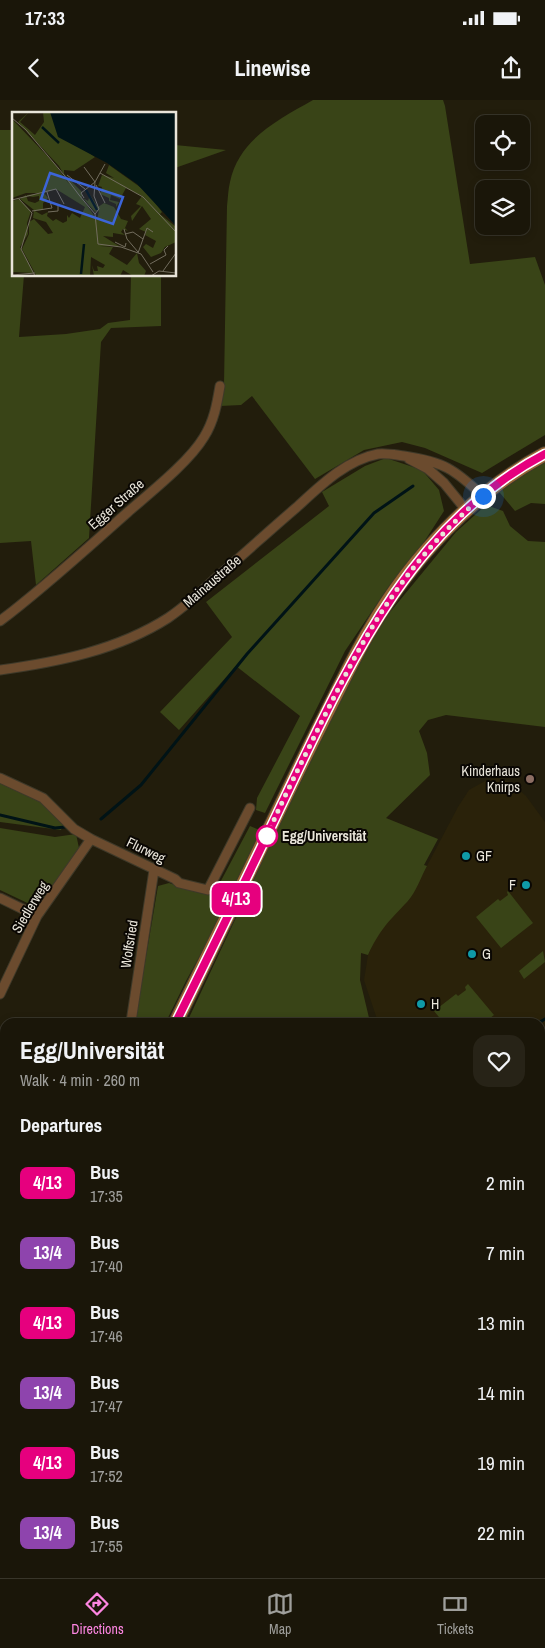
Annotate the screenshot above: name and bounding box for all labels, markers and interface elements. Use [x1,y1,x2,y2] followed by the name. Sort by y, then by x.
[25,5,65,31] text: 17:33
[234,53,311,83] text: Linewise
[20,54,48,82] icon: back
[497,54,525,82] icon: share
[12,112,176,276] inset map
[475,115,530,235] map controls
[475,115,530,170] button: locate
[475,180,530,235] button: layers
[84,475,148,533] street label: Egger Straße
[471,484,496,509] your location
[179,551,245,611] street label: Mainaustraße
[461,762,520,796] place label: Kinderhaus Knirps
[524,773,536,785] marker: Kinderhaus Knirps
[256,825,278,847] marker: Egg/Universität
[282,827,366,845] place label: Egg/Universität
[124,833,169,867] street label: Flurweg
[476,847,492,865] place label: GF
[460,850,472,862] marker: GF
[509,876,516,894] place label: F
[7,877,53,936] street label: Siedlerweg
[520,879,532,891] marker: F
[201,883,271,915] line badge: 4/13
[222,886,250,911] text: 4/13
[116,919,142,969] street label: Wolfsried
[482,945,491,963] place label: G
[466,948,478,960] marker: G
[431,995,439,1013] place label: H
[415,998,427,1010] marker: H
[20,1034,164,1066] text: Egg/Universität
[473,1035,525,1087] button: heart
[20,1069,140,1091] text: Walk · 4 min · 260 m
[20,1112,102,1138] text: Departures
[90,1159,119,1185] text: Bus
[33,1170,62,1195] text: 4/13
[486,1170,525,1196] text: 2 min
[90,1185,123,1207] text: 17:35
[90,1229,119,1255] text: Bus
[33,1240,62,1265] text: 13/4
[486,1240,525,1266] text: 7 min
[90,1255,123,1277] text: 17:40
[90,1299,119,1325] text: Bus
[33,1310,62,1335] text: 4/13
[477,1310,525,1336] text: 13 min
[90,1325,123,1347] text: 17:46
[90,1369,119,1395] text: Bus
[33,1380,62,1405] text: 13/4
[477,1380,525,1406] text: 14 min
[90,1395,123,1417] text: 17:47
[90,1439,119,1465] text: Bus
[33,1450,62,1475] text: 4/13
[477,1450,525,1476] text: 19 min
[90,1465,123,1487] text: 17:52
[90,1509,119,1535] text: Bus
[33,1520,62,1545] text: 13/4
[477,1520,525,1546] text: 22 min
[90,1535,123,1557] text: 17:55
[71,1590,124,1638] tab: Directions
[266,1590,294,1638] tab: Map
[437,1590,474,1638] tab: Tickets

